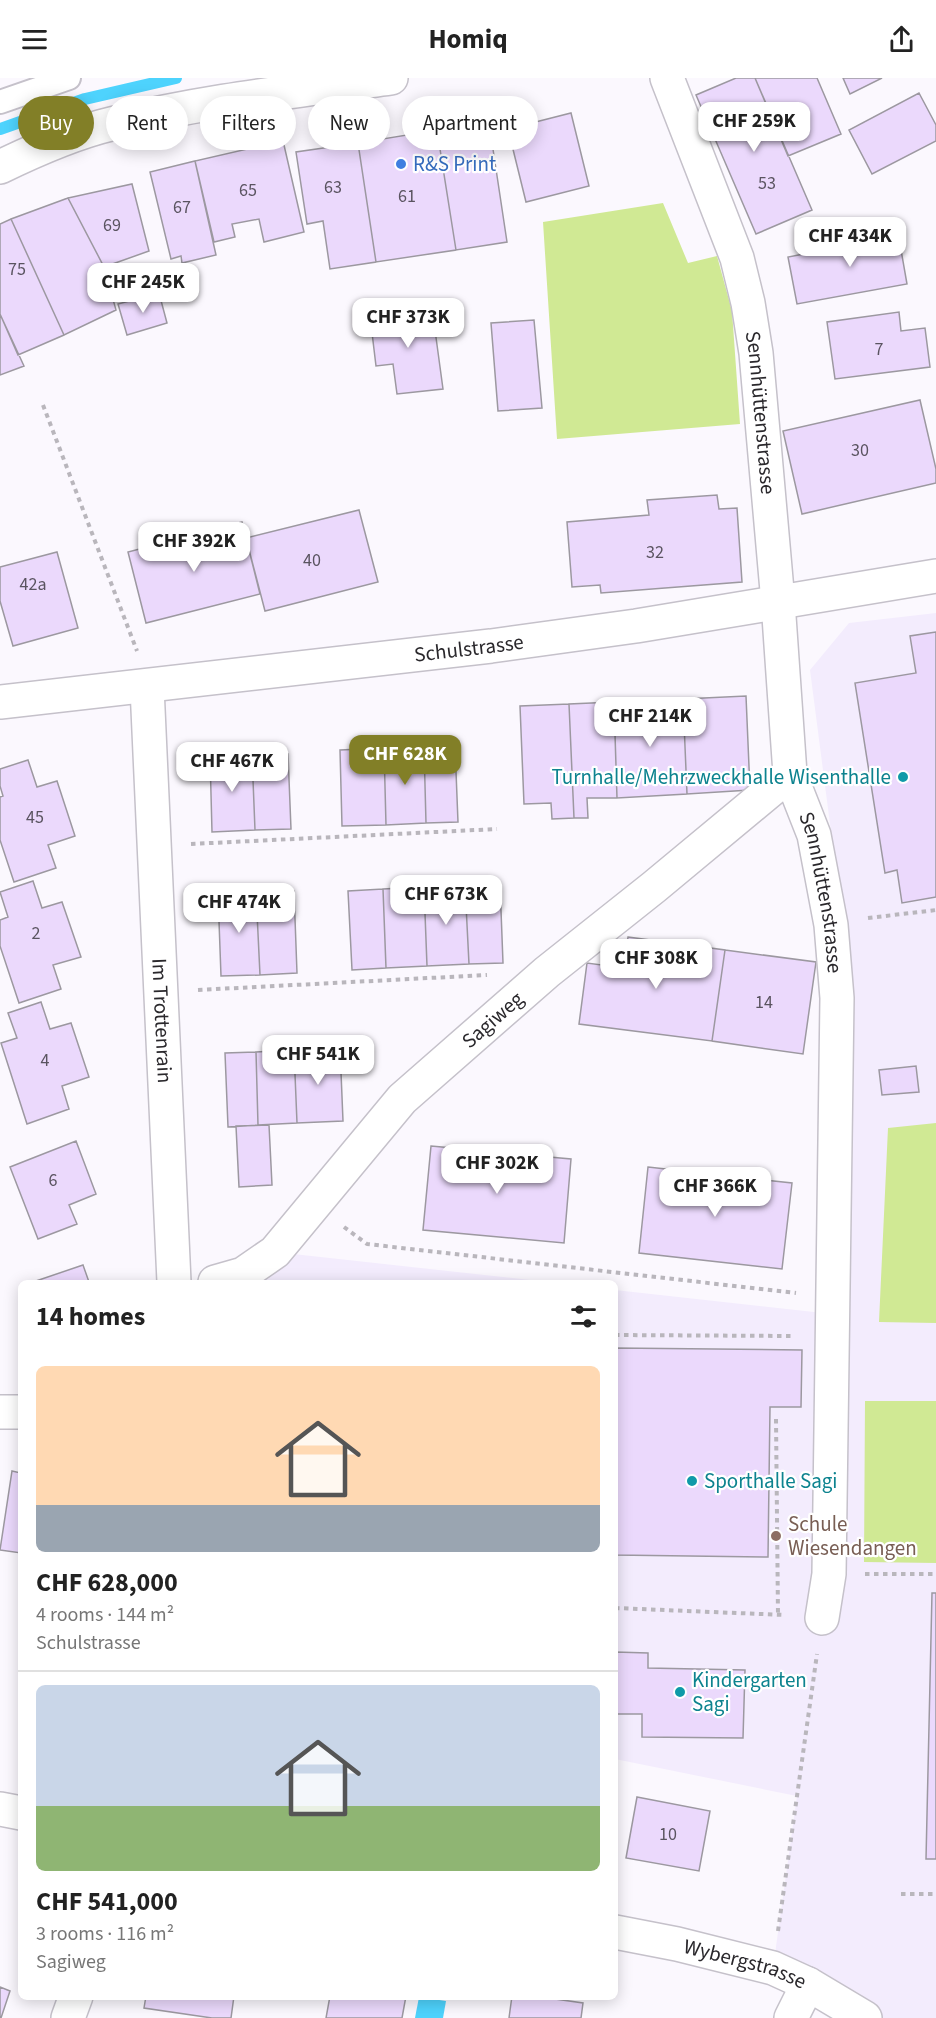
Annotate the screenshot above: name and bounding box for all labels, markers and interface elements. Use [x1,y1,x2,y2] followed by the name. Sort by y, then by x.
[428,20,508,59] text: Homiq
[18,23,51,56] icon: menu
[885,23,918,56] icon: share
[18,96,94,150] chip: Buy
[106,96,188,150] chip: Rent
[200,96,296,150] chip: Filters
[308,96,390,150] chip: New
[402,96,538,150] chip: Apartment
[692,102,816,153] pin: CHF 259K
[712,107,796,135] text: CHF 259K
[413,149,496,179] place label: R&S Print
[394,157,408,171] marker: R&S Print
[758,171,776,196] house number: 53
[324,175,342,200] house number: 63
[239,178,257,203] house number: 65
[398,184,416,209] house number: 61
[173,195,191,220] house number: 67
[103,213,121,238] house number: 69
[788,217,912,268] pin: CHF 434K
[808,222,892,250] text: CHF 434K
[8,257,26,282] house number: 75
[81,263,205,314] pin: CHF 245K
[101,268,185,296] text: CHF 245K
[346,298,470,349] pin: CHF 373K
[366,303,450,331] text: CHF 373K
[738,329,783,496] street label: Sennhüttenstrasse
[875,337,884,362] house number: 7
[851,438,869,463] house number: 30
[132,522,256,573] pin: CHF 392K
[152,527,236,555] text: CHF 392K
[646,540,664,565] house number: 32
[303,548,321,573] house number: 40
[20,572,46,597] house number: 42a
[413,627,526,670] street label: Schulstrasse
[588,697,712,748] pin: CHF 214K
[608,702,692,730] text: CHF 214K
[343,735,467,786] pin: CHF 628K
[363,740,447,768] text: CHF 628K
[170,742,294,793] pin: CHF 467K
[190,747,274,775] text: CHF 467K
[551,762,891,792] place label: Turnhalle/Mehrzweckhalle Wisenthalle
[896,770,910,784] marker: Turnhalle/Mehrzweckhalle Wisenthalle
[26,805,44,830] house number: 45
[791,807,850,974] street label: Sennhüttenstrasse
[384,875,508,926] pin: CHF 673K
[404,880,488,908] text: CHF 673K
[177,883,301,934] pin: CHF 474K
[197,888,281,916] text: CHF 474K
[32,921,41,946] house number: 2
[594,939,718,990] pin: CHF 308K
[614,944,698,972] text: CHF 308K
[144,958,180,1084] street label: Im Trottenrain
[455,984,530,1055] street label: Sagiweg
[755,990,773,1015] house number: 14
[256,1035,380,1086] pin: CHF 541K
[276,1040,360,1068] text: CHF 541K
[41,1048,50,1073] house number: 4
[435,1144,559,1195] pin: CHF 302K
[455,1149,539,1177] text: CHF 302K
[653,1167,777,1218] pin: CHF 366K
[49,1168,58,1193] house number: 6
[673,1172,757,1200] text: CHF 366K
[36,1298,145,1335] text: 14 homes
[567,1300,600,1333] icon: filters
[264,1405,372,1513] icon: home
[704,1466,838,1496] place label: Sporthalle Sagi
[685,1474,699,1488] marker: Sporthalle Sagi
[788,1509,917,1563] place label: Schule Wiesendangen
[769,1529,783,1543] marker: Schule Wiesendangen
[36,1564,178,1601] text: CHF 628,000
[36,1601,174,1629] text: 4 rooms · 144 m²
[36,1629,141,1657] text: Schulstrasse
[692,1665,807,1719] place label: Kindergarten Sagi
[673,1685,687,1699] marker: Kindergarten Sagi
[264,1724,372,1832] icon: home
[659,1822,677,1847] house number: 10
[36,1883,178,1920] text: CHF 541,000
[36,1920,174,1948] text: 3 rooms · 116 m²
[680,1931,811,1996] street label: Wybergstrasse
[36,1948,106,1976] text: Sagiweg

